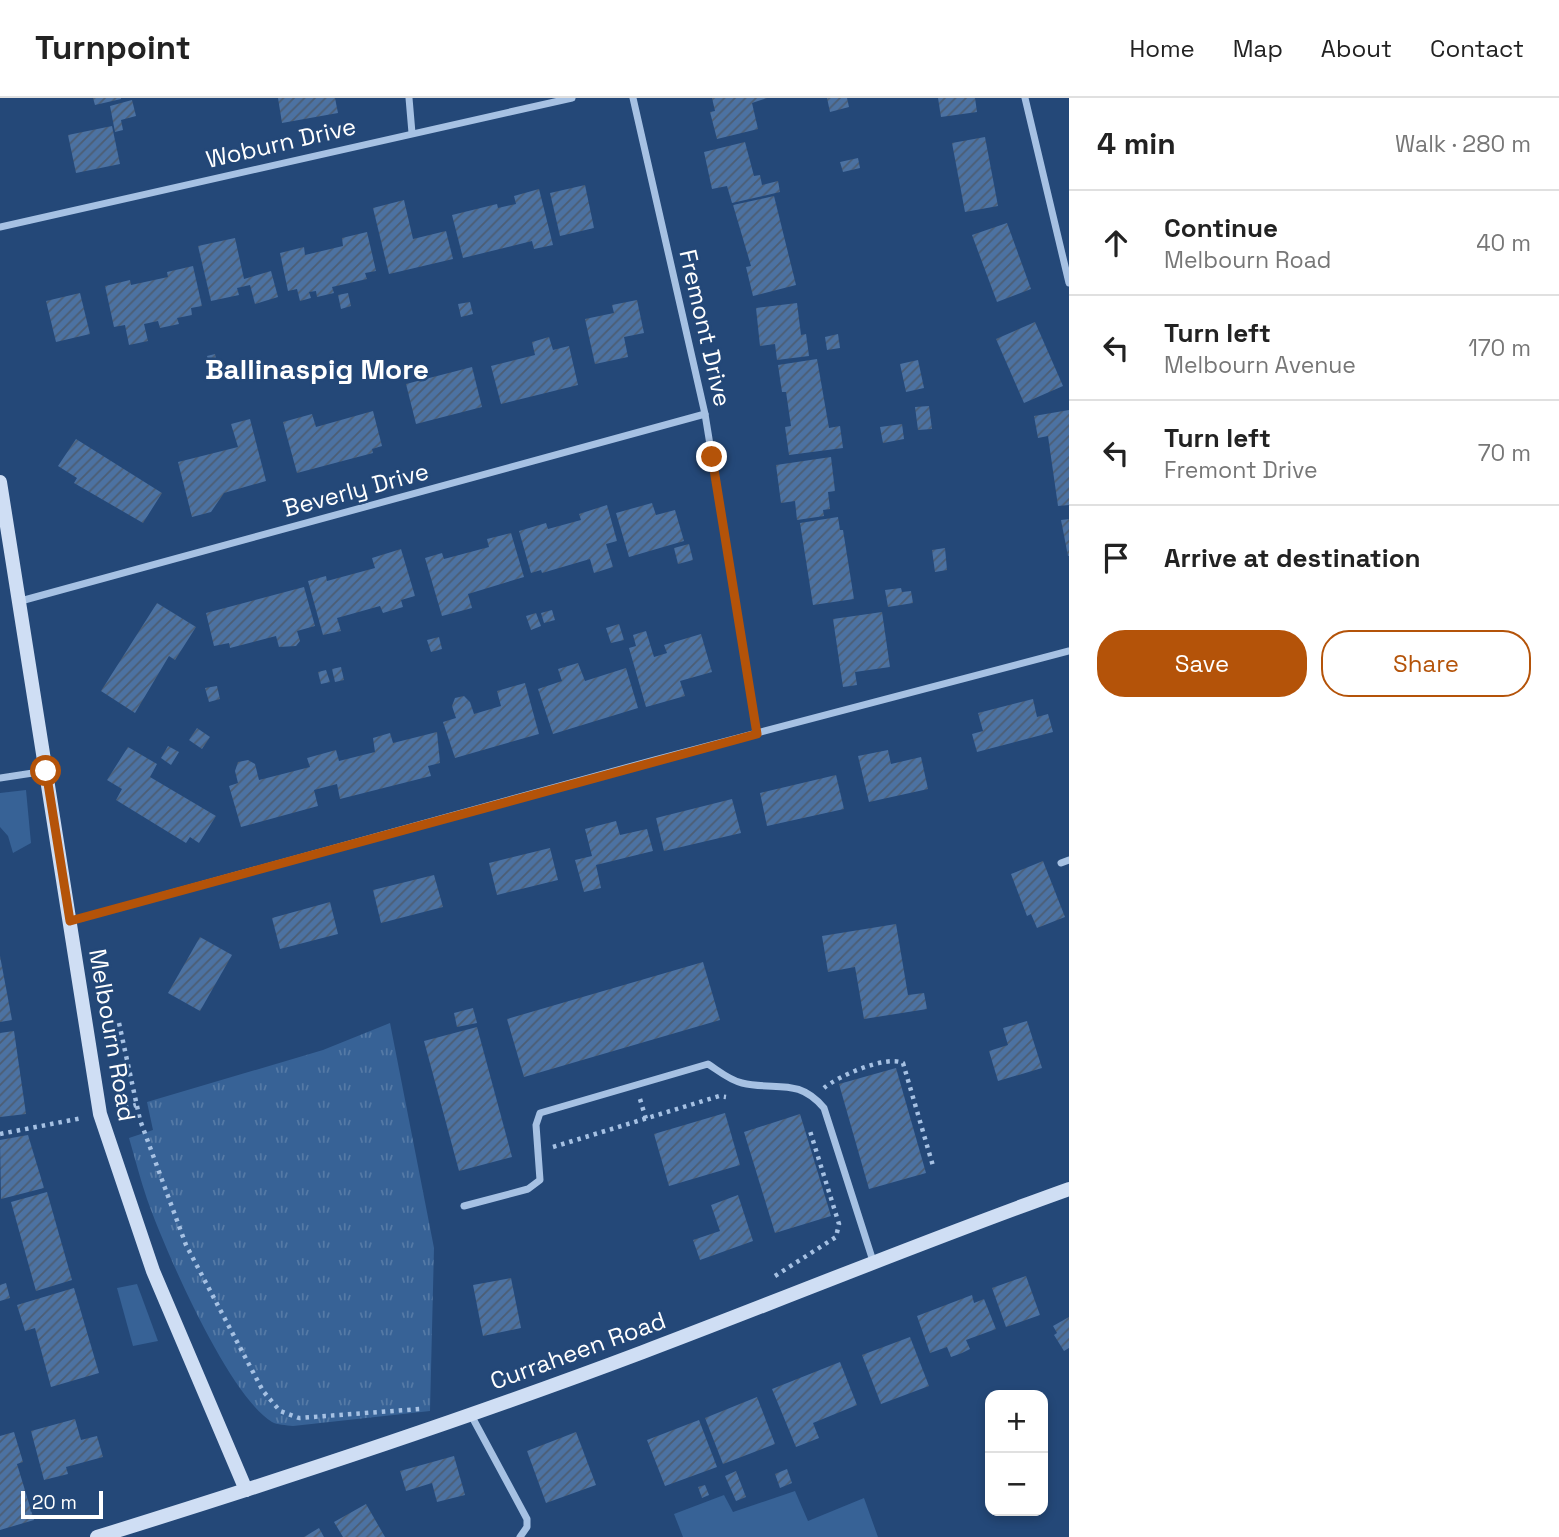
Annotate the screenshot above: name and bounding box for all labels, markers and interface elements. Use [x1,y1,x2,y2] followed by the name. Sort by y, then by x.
[35,27,191,69] text: Turnpoint
[1129,33,1195,64] text: Home
[1233,33,1283,64] text: Map
[1321,33,1392,64] text: About
[1430,33,1524,64] text: Contact
[203,110,359,175] street label: Woburn Drive
[1097,124,1176,163] text: 4 min
[1395,129,1531,159] text: Walk · 280 m
[1164,211,1278,245] text: Continue
[1097,224,1135,262] icon: ahead
[1476,228,1531,258] text: 40 m
[1164,245,1331,275] text: Melbourn Road
[672,246,739,409] street label: Fremont Drive
[1164,316,1271,350] text: Turn left
[1097,329,1135,367] icon: left
[1468,333,1531,363] text: 170 m
[1164,350,1356,380] text: Melbourn Avenue
[205,351,429,387] district label: Ballinaspig More
[1164,421,1271,455] text: Turn left
[1097,434,1135,472] icon: left
[1478,438,1531,468] text: 70 m
[696,441,727,472] route end
[280,455,432,524] street label: Beverly Drive
[1164,455,1318,485] text: Fremont Drive
[1097,539,1135,577] icon: arrive
[1164,541,1421,575] text: Arrive at destination
[1097,630,1307,697] button: Save
[1321,630,1531,697] button: Share
[30,755,61,786] route start
[82,946,143,1124] street label: Melbourn Road
[486,1304,670,1397] street label: Curraheen Road
[985,1390,1048,1516] map controls
[985,1390,1048,1453] button: +
[985,1453,1048,1516] button: −
[21,1488,103,1520] scale bar
[32,1490,77,1515] text: 20 m

